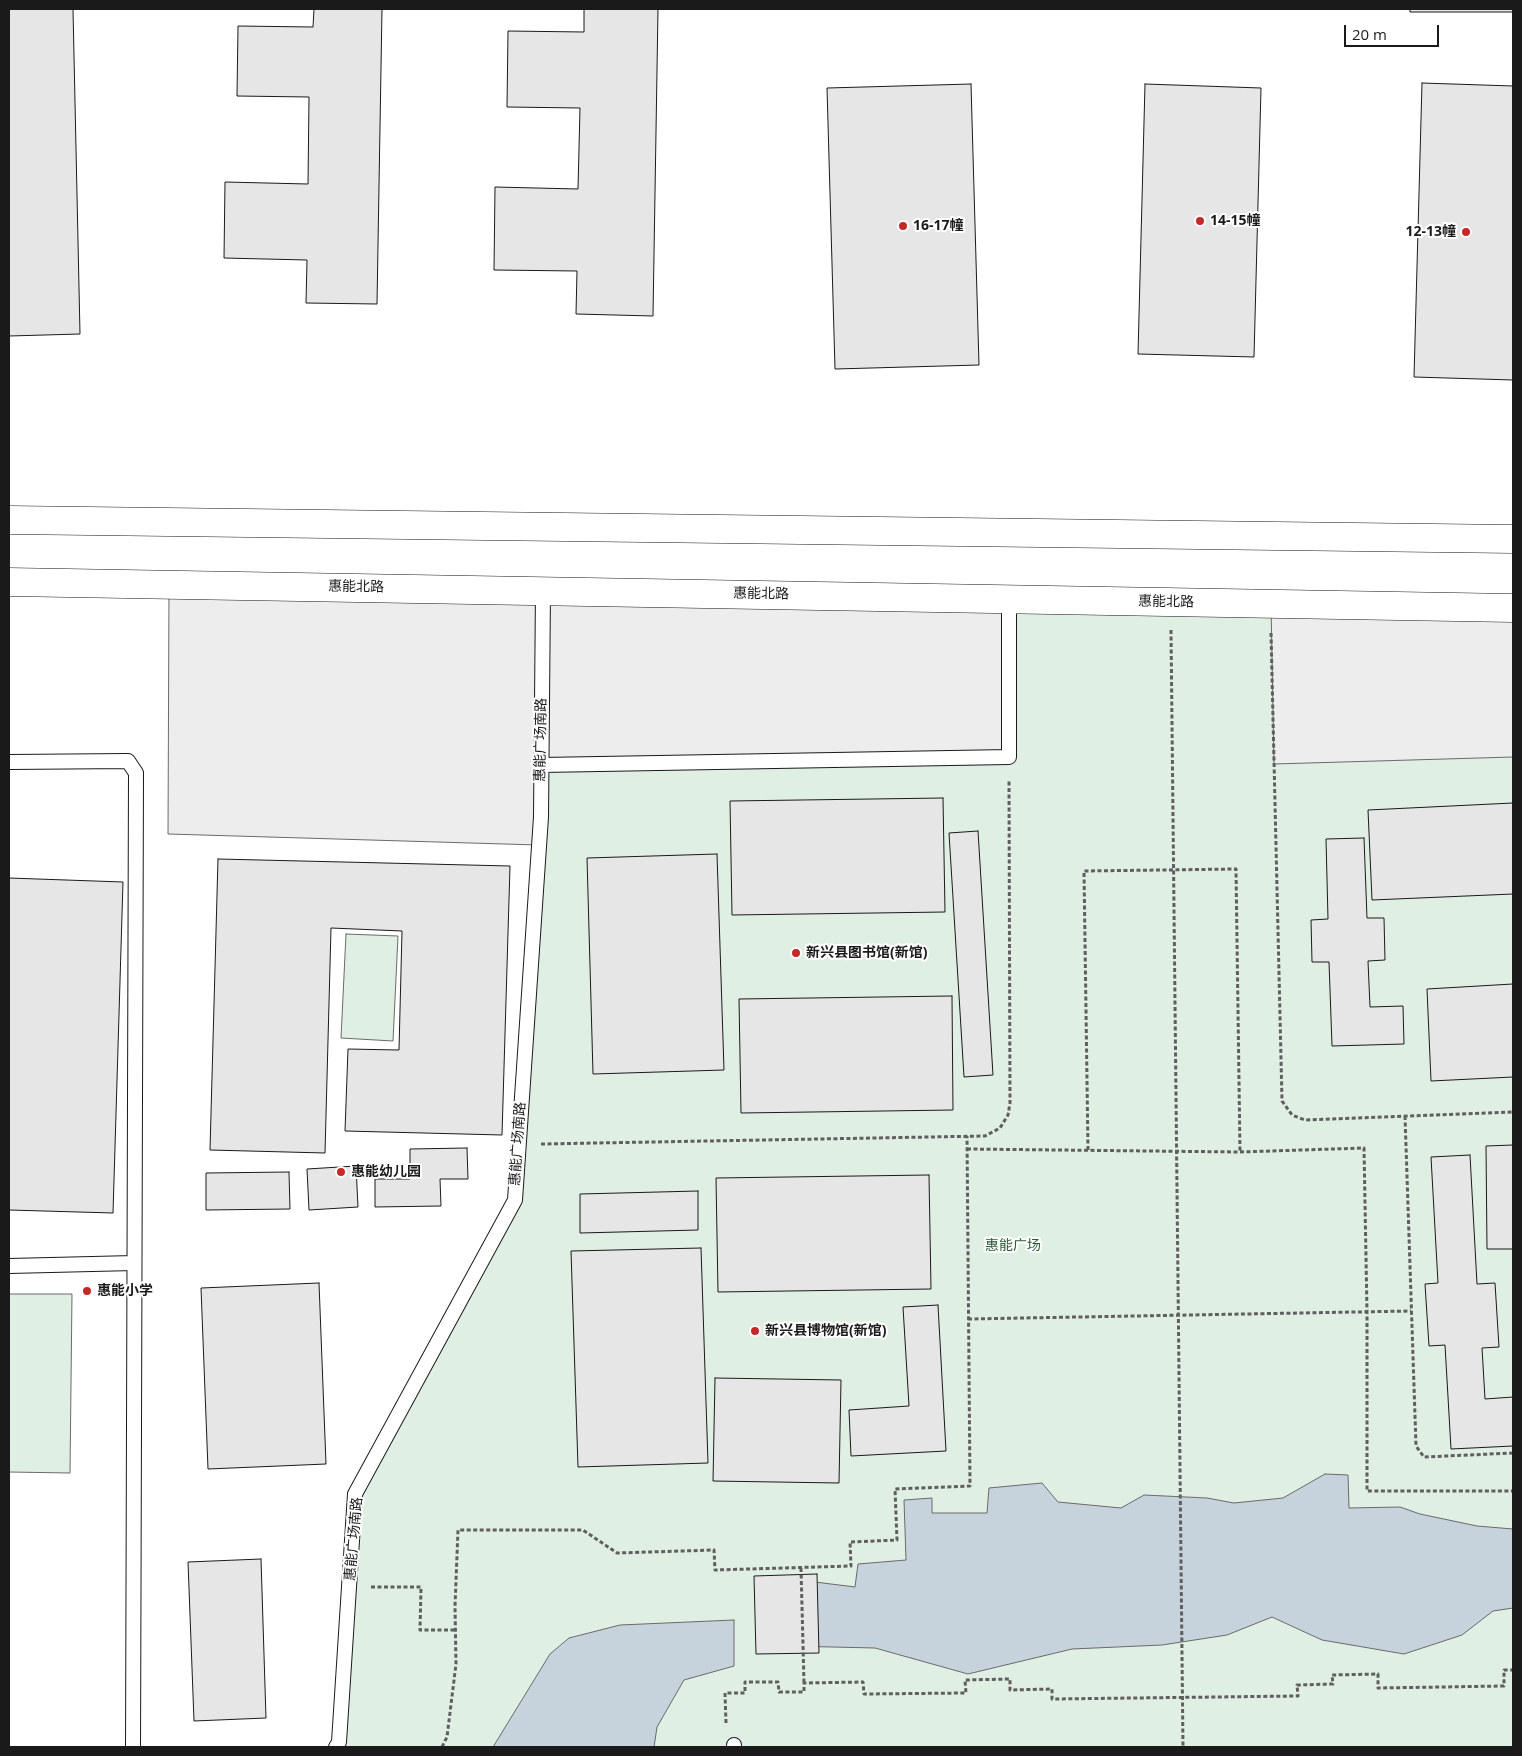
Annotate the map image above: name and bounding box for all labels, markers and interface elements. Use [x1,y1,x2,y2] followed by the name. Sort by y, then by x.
[1347,15,1442,47] scale bar
[1352,24,1387,44] text: 20 m
[1210,213,1261,229] place label: 14-15幢
[1194,215,1206,227] marker: 14-15幢
[913,218,964,234] place label: 16-17幢
[897,220,909,232] marker: 16-17幢
[1405,224,1456,240] place label: 12-13幢
[1460,226,1472,238] marker: 12-13幢
[328,578,384,596] street label: 惠能北路
[733,585,789,603] street label: 惠能北路
[1138,593,1194,611] street label: 惠能北路
[532,698,550,782] street label: 惠能广场南路
[806,945,927,961] place label: 新兴县图书馆(新馆)
[790,947,802,959] marker: 新兴县图书馆(新馆)
[507,1102,529,1186] street label: 惠能广场南路
[351,1164,421,1180] place label: 惠能幼儿园
[335,1166,347,1178] marker: 惠能幼儿园
[985,1238,1041,1254] park label: 惠能广场
[97,1283,153,1299] place label: 惠能小学
[81,1285,93,1297] marker: 惠能小学
[765,1323,886,1339] place label: 新兴县博物馆(新馆)
[749,1325,761,1337] marker: 新兴县博物馆(新馆)
[342,1496,366,1582] street label: 惠能广场南路

